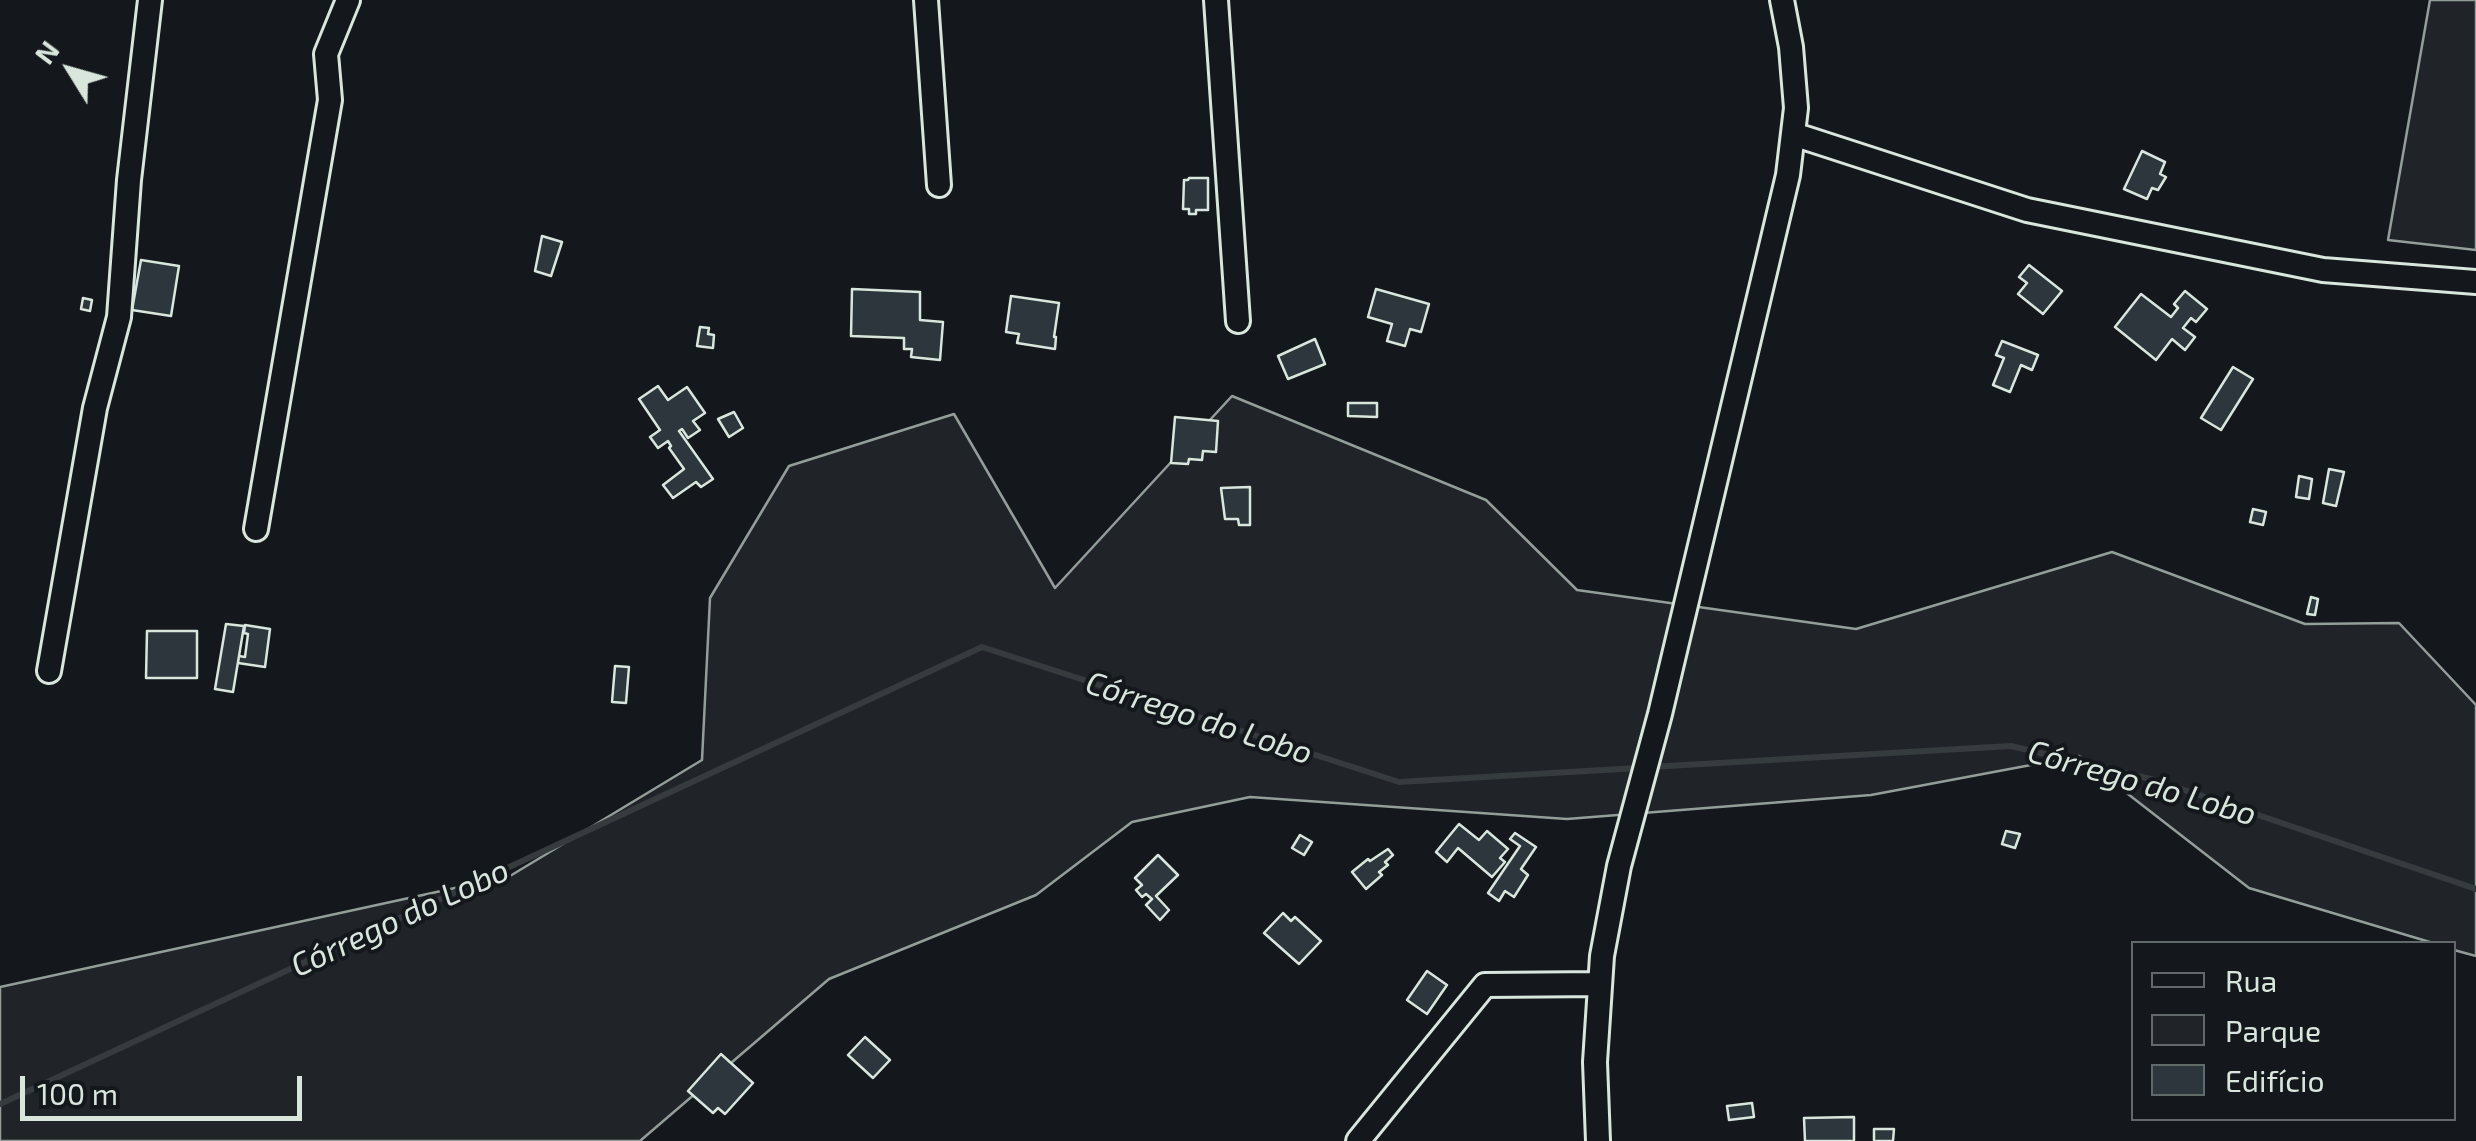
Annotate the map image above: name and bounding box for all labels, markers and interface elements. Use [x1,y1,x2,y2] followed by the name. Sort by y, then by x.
[20,20,120,120] north arrow
[26,34,66,70] text: N
[1081,663,1317,773] water label: Córrego do Lobo
[2023,732,2261,834] water label: Córrego do Lobo
[285,851,515,985] water label: Córrego do Lobo
[2131,941,2456,1121] legend
[2225,962,2277,998] text: Rua
[2225,1012,2321,1048] text: Parque
[25,1056,308,1118] scale bar
[2225,1062,2324,1098] text: Edifício
[37,1075,118,1111] text: 100 m

